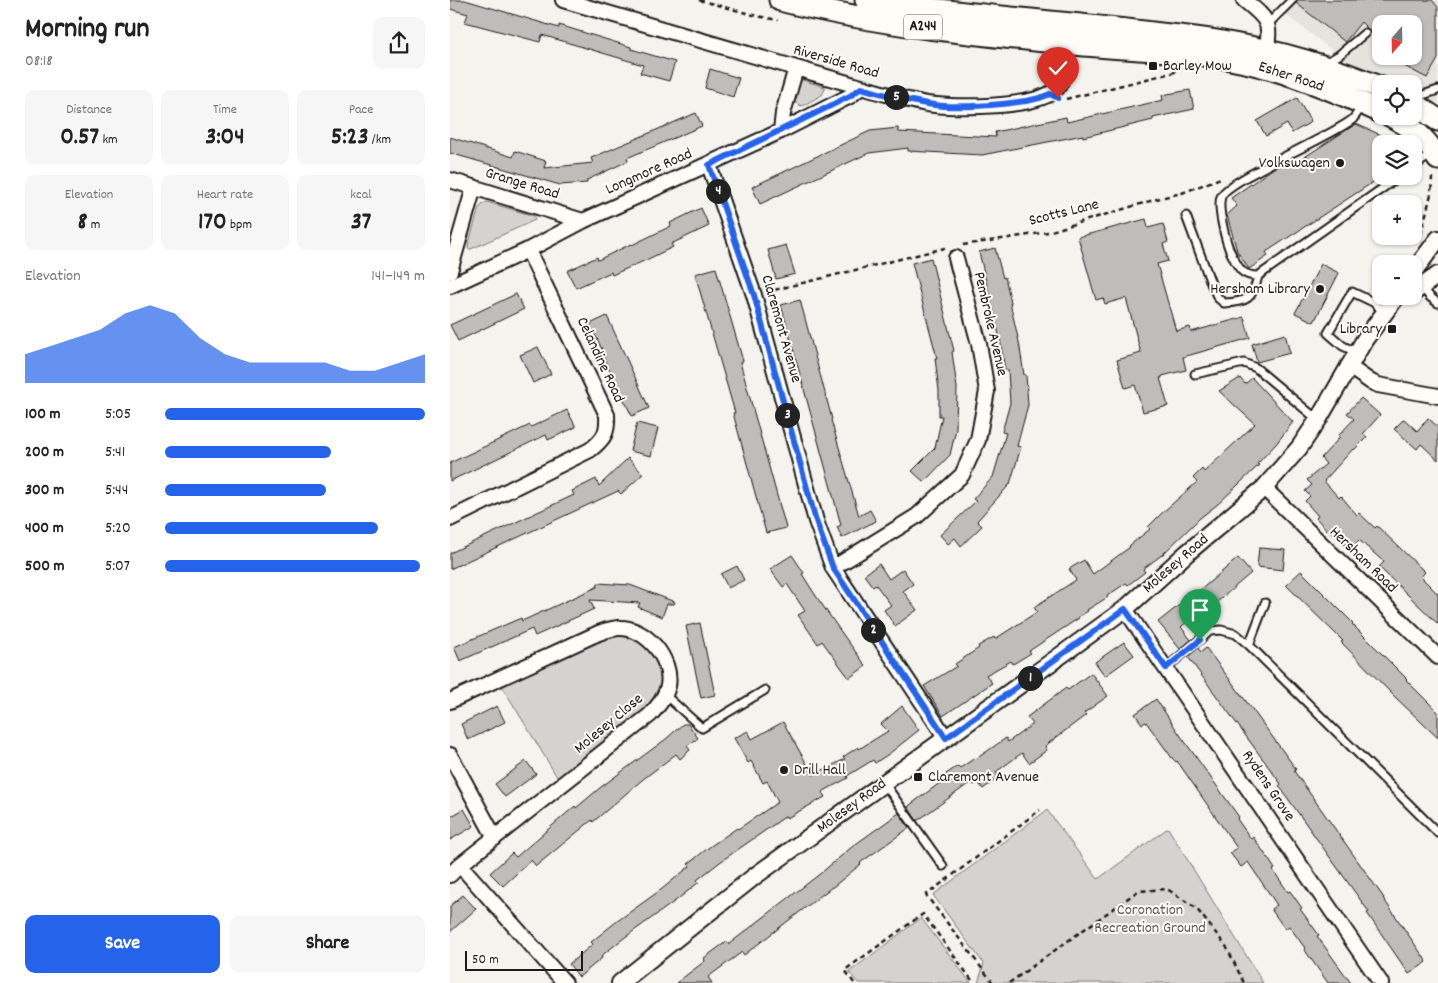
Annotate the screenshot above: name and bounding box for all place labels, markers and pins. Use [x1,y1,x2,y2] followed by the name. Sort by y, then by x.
[1037,47,1079,98] pin
[1163,55,1232,78] place label: Barley Mow
[1147,60,1159,72] marker: Barley Mow
[884,84,908,110] pin: 5
[1259,152,1330,175] place label: Volkswagen
[1334,157,1346,169] marker: Volkswagen
[706,178,730,204] pin: 4
[1210,278,1311,301] place label: Hersham Library
[1314,283,1326,295] marker: Hersham Library
[1340,318,1383,341] place label: Library
[1386,323,1398,335] marker: Library
[774,402,800,428] pin: 3
[1179,589,1221,640] pin
[860,618,886,642] pin: 2
[1018,666,1042,690] pin: 1
[794,759,846,782] place label: Drill Hall
[778,764,790,776] marker: Drill Hall
[928,766,1039,789] place label: Claremont Avenue
[912,771,924,783] marker: Claremont Avenue

